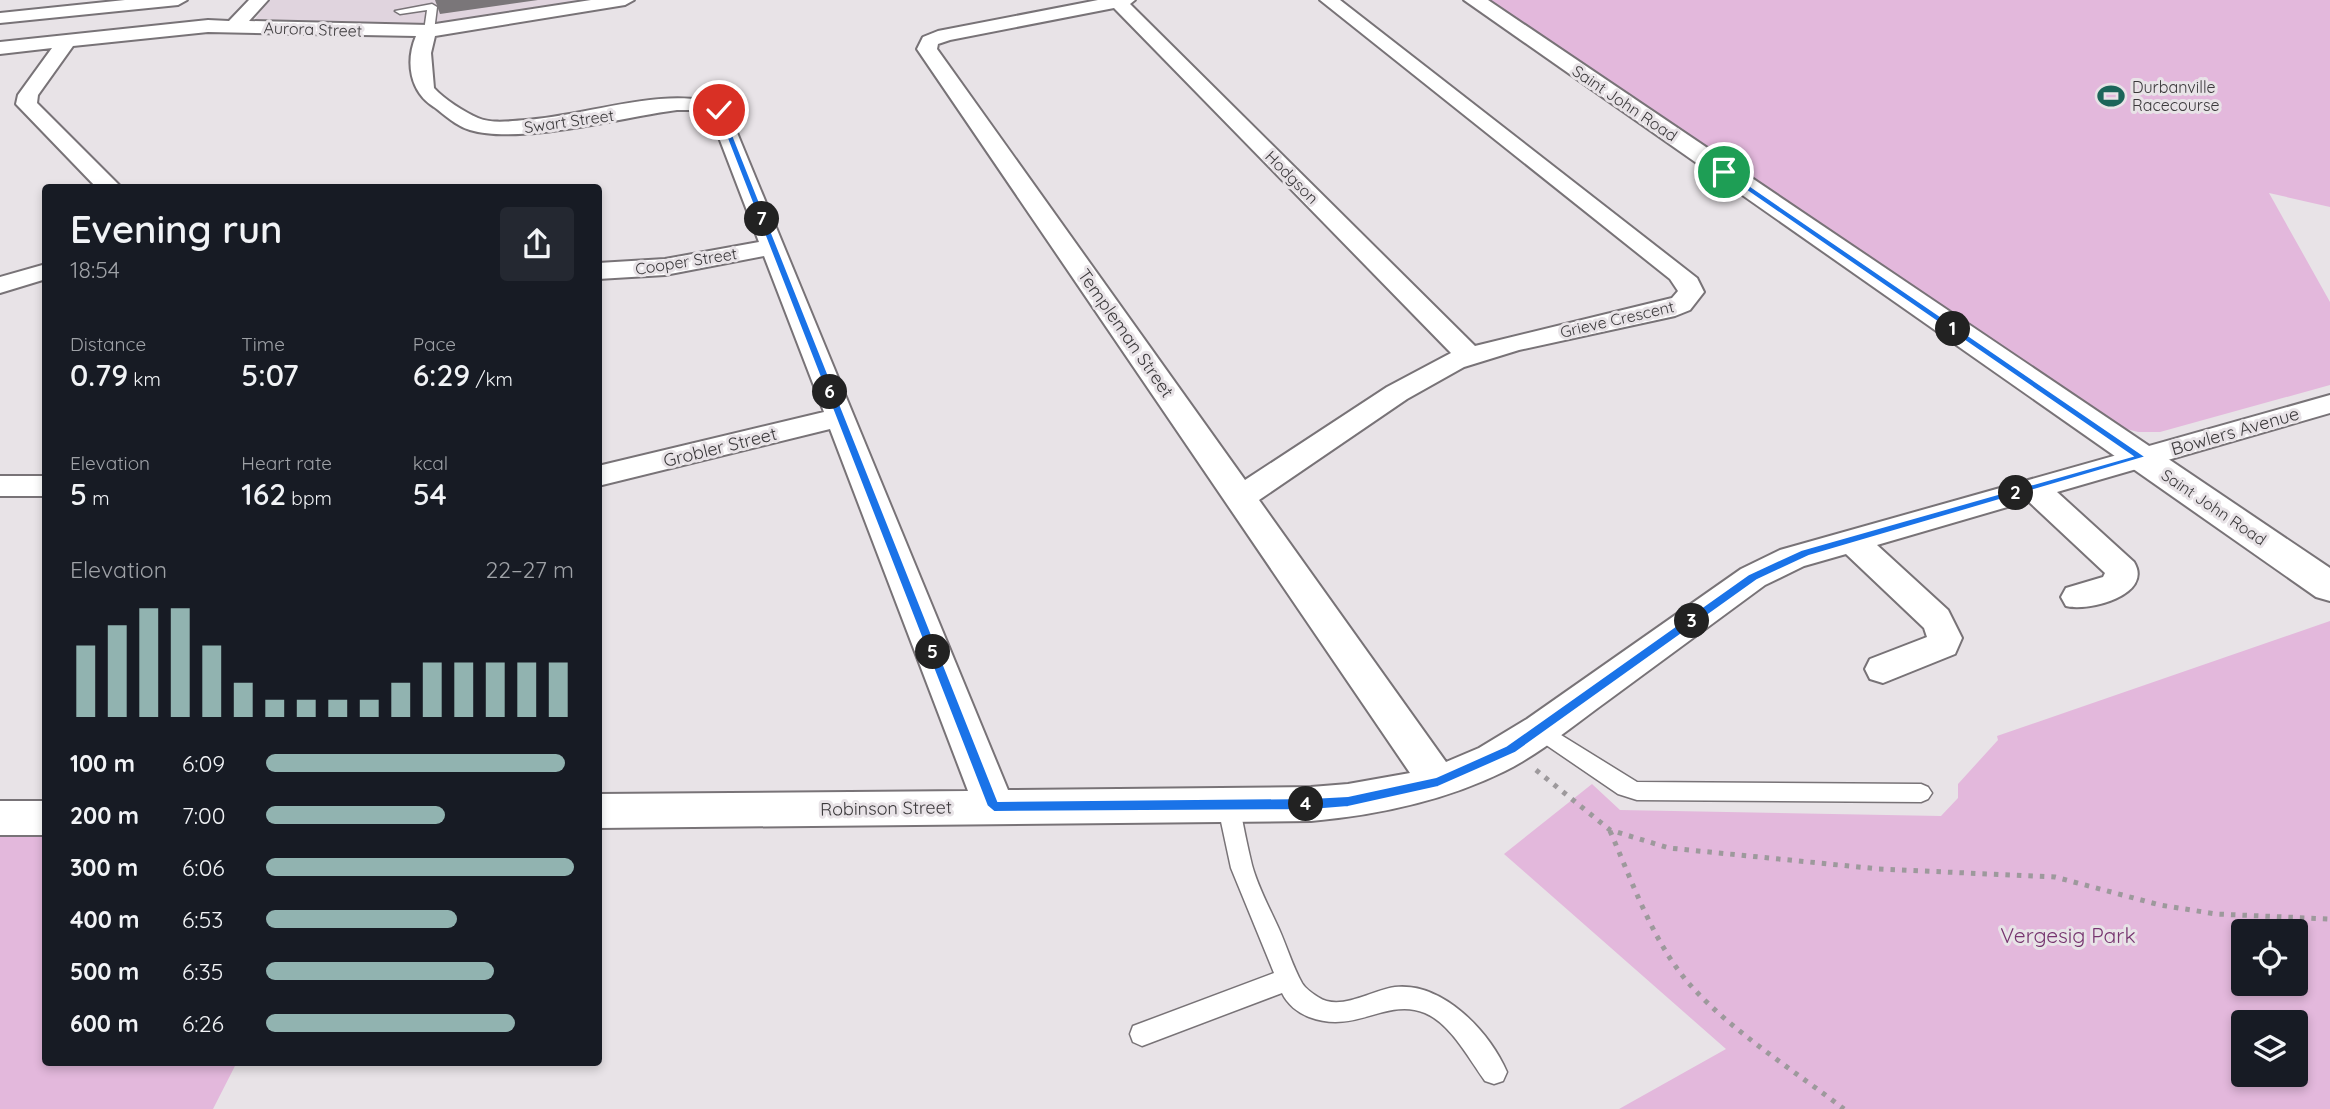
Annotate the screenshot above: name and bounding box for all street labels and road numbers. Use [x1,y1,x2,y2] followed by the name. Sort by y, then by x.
[263,17,363,41] street label: Aurora Street
[1569,60,1681,146] street label: Saint John Road
[523,105,615,137] street label: Swart Street
[1261,146,1323,208] street label: Hodgson
[634,243,738,279] street label: Cooper Street
[1073,264,1179,402] street label: Templeman Street
[1558,296,1676,342] street label: Grieve Crescent
[2168,402,2302,460] street label: Bowlers Avenue
[661,422,779,472] street label: Grobler Street
[2158,464,2270,550] street label: Saint John Road
[820,795,952,821] street label: Robinson Street

